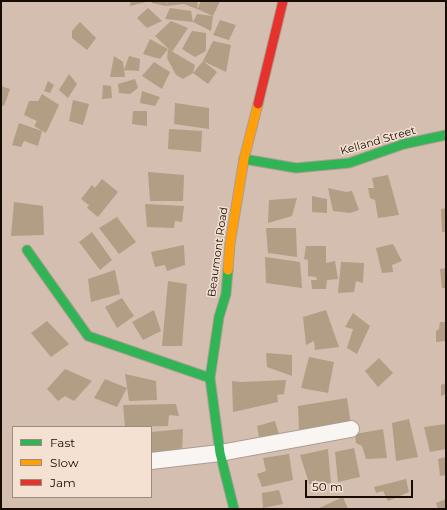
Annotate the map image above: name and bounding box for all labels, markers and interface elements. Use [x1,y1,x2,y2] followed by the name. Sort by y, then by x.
[339,124,417,158] street label: Kelland Street
[205,206,231,298] street label: Beaumont Road
[12,426,152,498] legend
[50,435,75,450] text: Fast
[50,455,79,470] text: Slow
[307,472,415,498] scale bar
[50,475,76,490] text: Jam
[312,479,343,494] text: 50 m

